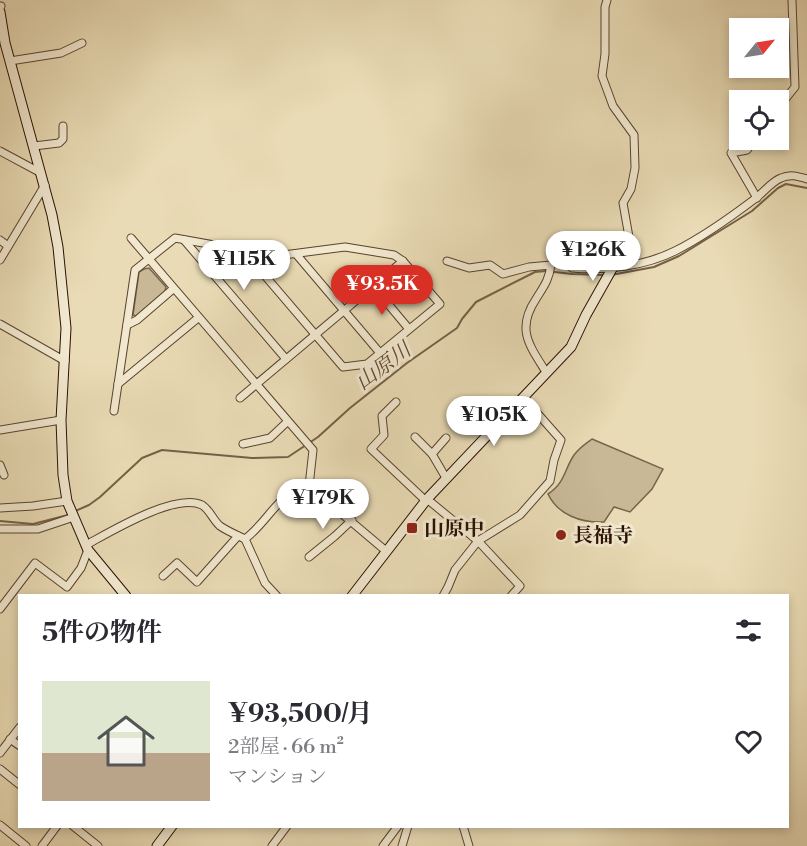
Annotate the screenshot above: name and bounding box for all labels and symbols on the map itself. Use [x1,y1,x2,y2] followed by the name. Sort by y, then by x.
[729,18,789,78] north arrow
[551,231,635,282] pin: ¥126K
[202,240,286,291] pin: ¥115K
[333,265,431,316] pin: ¥93.5K
[351,336,418,396] water label: 山原川
[452,396,536,447] pin: ¥105K
[281,479,365,530] pin: ¥179K
[424,517,484,542] place label: 山原中
[405,521,419,535] marker: 山原中
[573,524,633,549] place label: 長福寺
[554,528,568,542] marker: 長福寺

